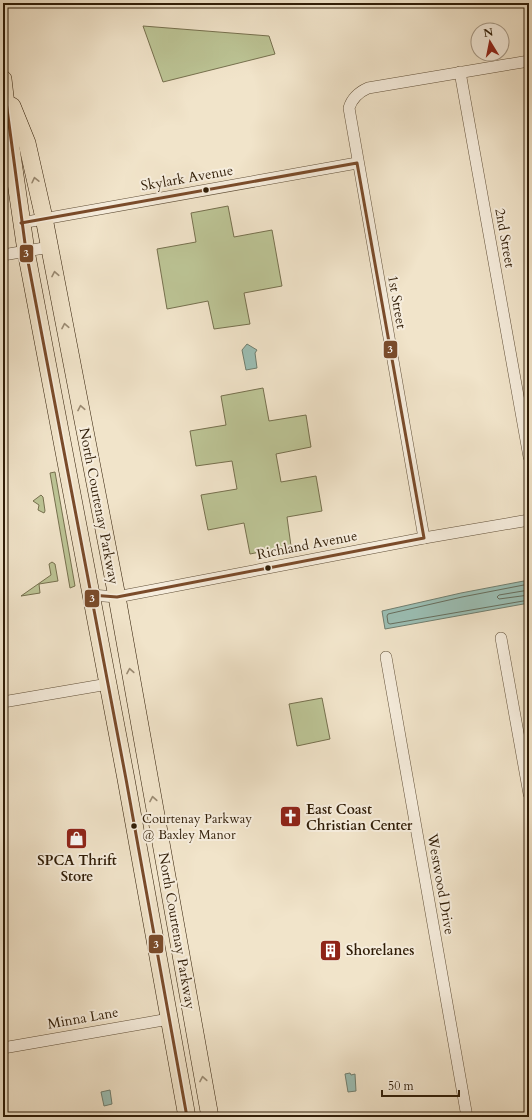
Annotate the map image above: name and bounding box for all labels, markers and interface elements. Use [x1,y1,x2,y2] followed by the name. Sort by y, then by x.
[470,22,510,62] north arrow
[482,24,495,41] text: N
[139,161,235,195] street label: Skylark Avenue
[32,177,40,183] one-way arrow
[201,185,211,195] unlabelled marker
[490,207,520,270] street label: 2nd Street
[19,244,34,263] line badge: 3
[23,246,29,261] text: 3
[51,271,59,277] one-way arrow
[383,274,411,331] street label: 1st Street
[61,323,69,329] one-way arrow
[383,340,398,359] line badge: 3
[387,342,393,357] text: 3
[77,405,85,411] one-way arrow
[74,426,124,586] street label: North Courtenay Parkway
[255,526,359,564] street label: Richland Avenue
[263,563,273,573] unlabelled marker
[84,589,100,608] line badge: 3
[89,591,95,606] text: 3
[126,668,135,674] one-way arrow
[149,796,158,802] one-way arrow
[306,800,413,835] place label: East Coast Christian Center
[278,804,304,830] church icon: East Coast Christian Center
[142,810,252,844] place label: Courtenay Parkway @ Baxley Manor
[129,821,139,831] marker: Courtenay Parkway @ Baxley Manor
[64,825,90,851] shop icon: SPCA Thrift Store
[423,831,459,936] street label: Westwood Drive
[37,851,117,886] place label: SPCA Thrift Store
[154,851,200,1012] street label: North Courtenay Parkway
[148,934,164,954] line badge: 3
[153,937,159,952] text: 3
[318,937,344,963] building icon: Shorelanes
[346,941,415,960] place label: Shorelanes
[46,1002,120,1034] street label: Minna Lane
[382,1072,459,1098] scale bar
[199,1075,208,1082] one-way arrow
[388,1078,415,1094] text: 50 m

